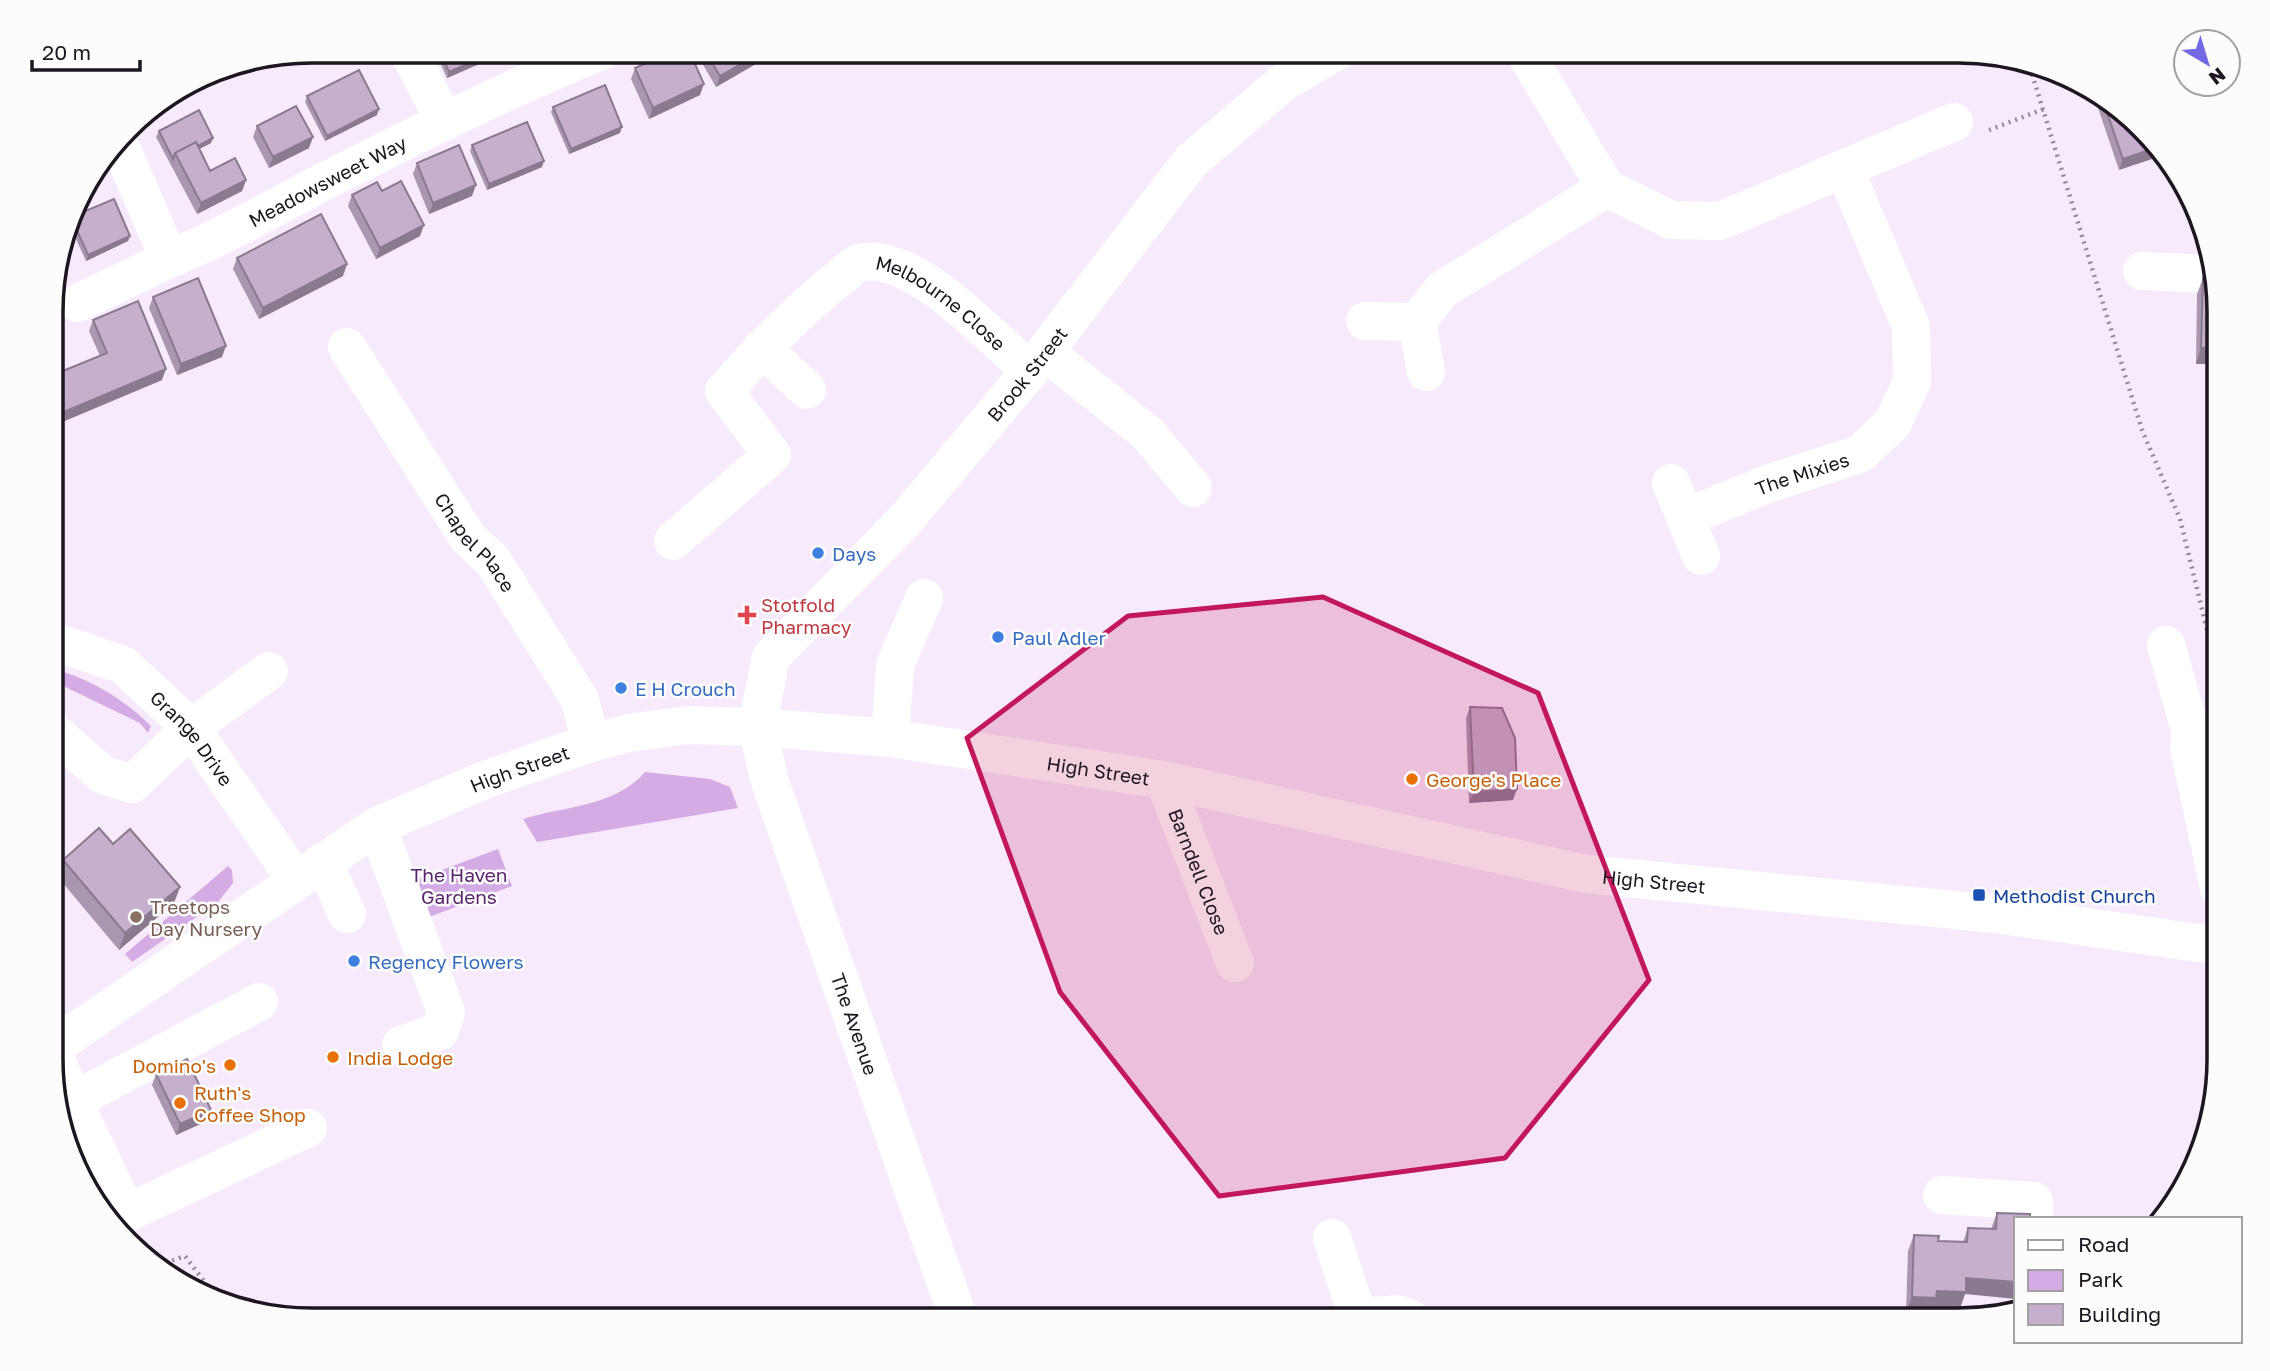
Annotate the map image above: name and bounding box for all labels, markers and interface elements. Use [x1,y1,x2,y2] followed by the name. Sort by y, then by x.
[32,28,140,72] scale bar
[2172,28,2242,98] north arrow
[42,39,91,65] text: 20 m
[2205,63,2231,90] text: N
[244,130,410,231] street label: Meadowsweet Way
[874,250,1011,354] street label: Melbourne Close
[982,322,1071,426] street label: Brook Street
[1752,447,1852,499] street label: The Mixies
[431,488,521,596] street label: Chapel Place
[832,542,876,565] place label: Days
[810,545,826,561] marker: Days
[761,593,852,638] place label: Stotfold Pharmacy
[739,607,755,623] marker: Stotfold Pharmacy
[1012,626,1106,649] place label: Paul Adler
[990,629,1006,645] marker: Paul Adler
[635,677,736,700] place label: E H Crouch
[613,680,629,696] marker: E H Crouch
[146,685,239,790] street label: Grange Drive
[466,740,572,797] street label: High Street
[1045,751,1151,789] street label: High Street
[1426,768,1561,791] place label: George's Place
[1404,771,1420,787] marker: George's Place
[1165,805,1234,938] street label: Barndell Close
[411,863,508,908] park label: The Haven Gardens
[1601,864,1707,897] street label: High Street
[1993,884,2156,907] place label: Methodist Church
[1971,887,1987,903] marker: Methodist Church
[150,895,262,940] place label: Treetops Day Nursery
[128,909,144,925] marker: Treetops Day Nursery
[368,950,524,973] place label: Regency Flowers
[346,953,362,969] marker: Regency Flowers
[827,970,883,1078] street label: The Avenue
[347,1046,453,1069] place label: India Lodge
[325,1049,341,1065] marker: India Lodge
[132,1054,216,1077] place label: Domino's
[222,1057,238,1073] marker: Domino's
[194,1081,306,1126] place label: Ruth's Coffee Shop
[172,1095,188,1111] marker: Ruth's Coffee Shop
[2014,1217,2242,1343] legend
[2078,1231,2129,1257] text: Road
[2078,1266,2124,1292] text: Park
[2078,1301,2161,1327] text: Building

